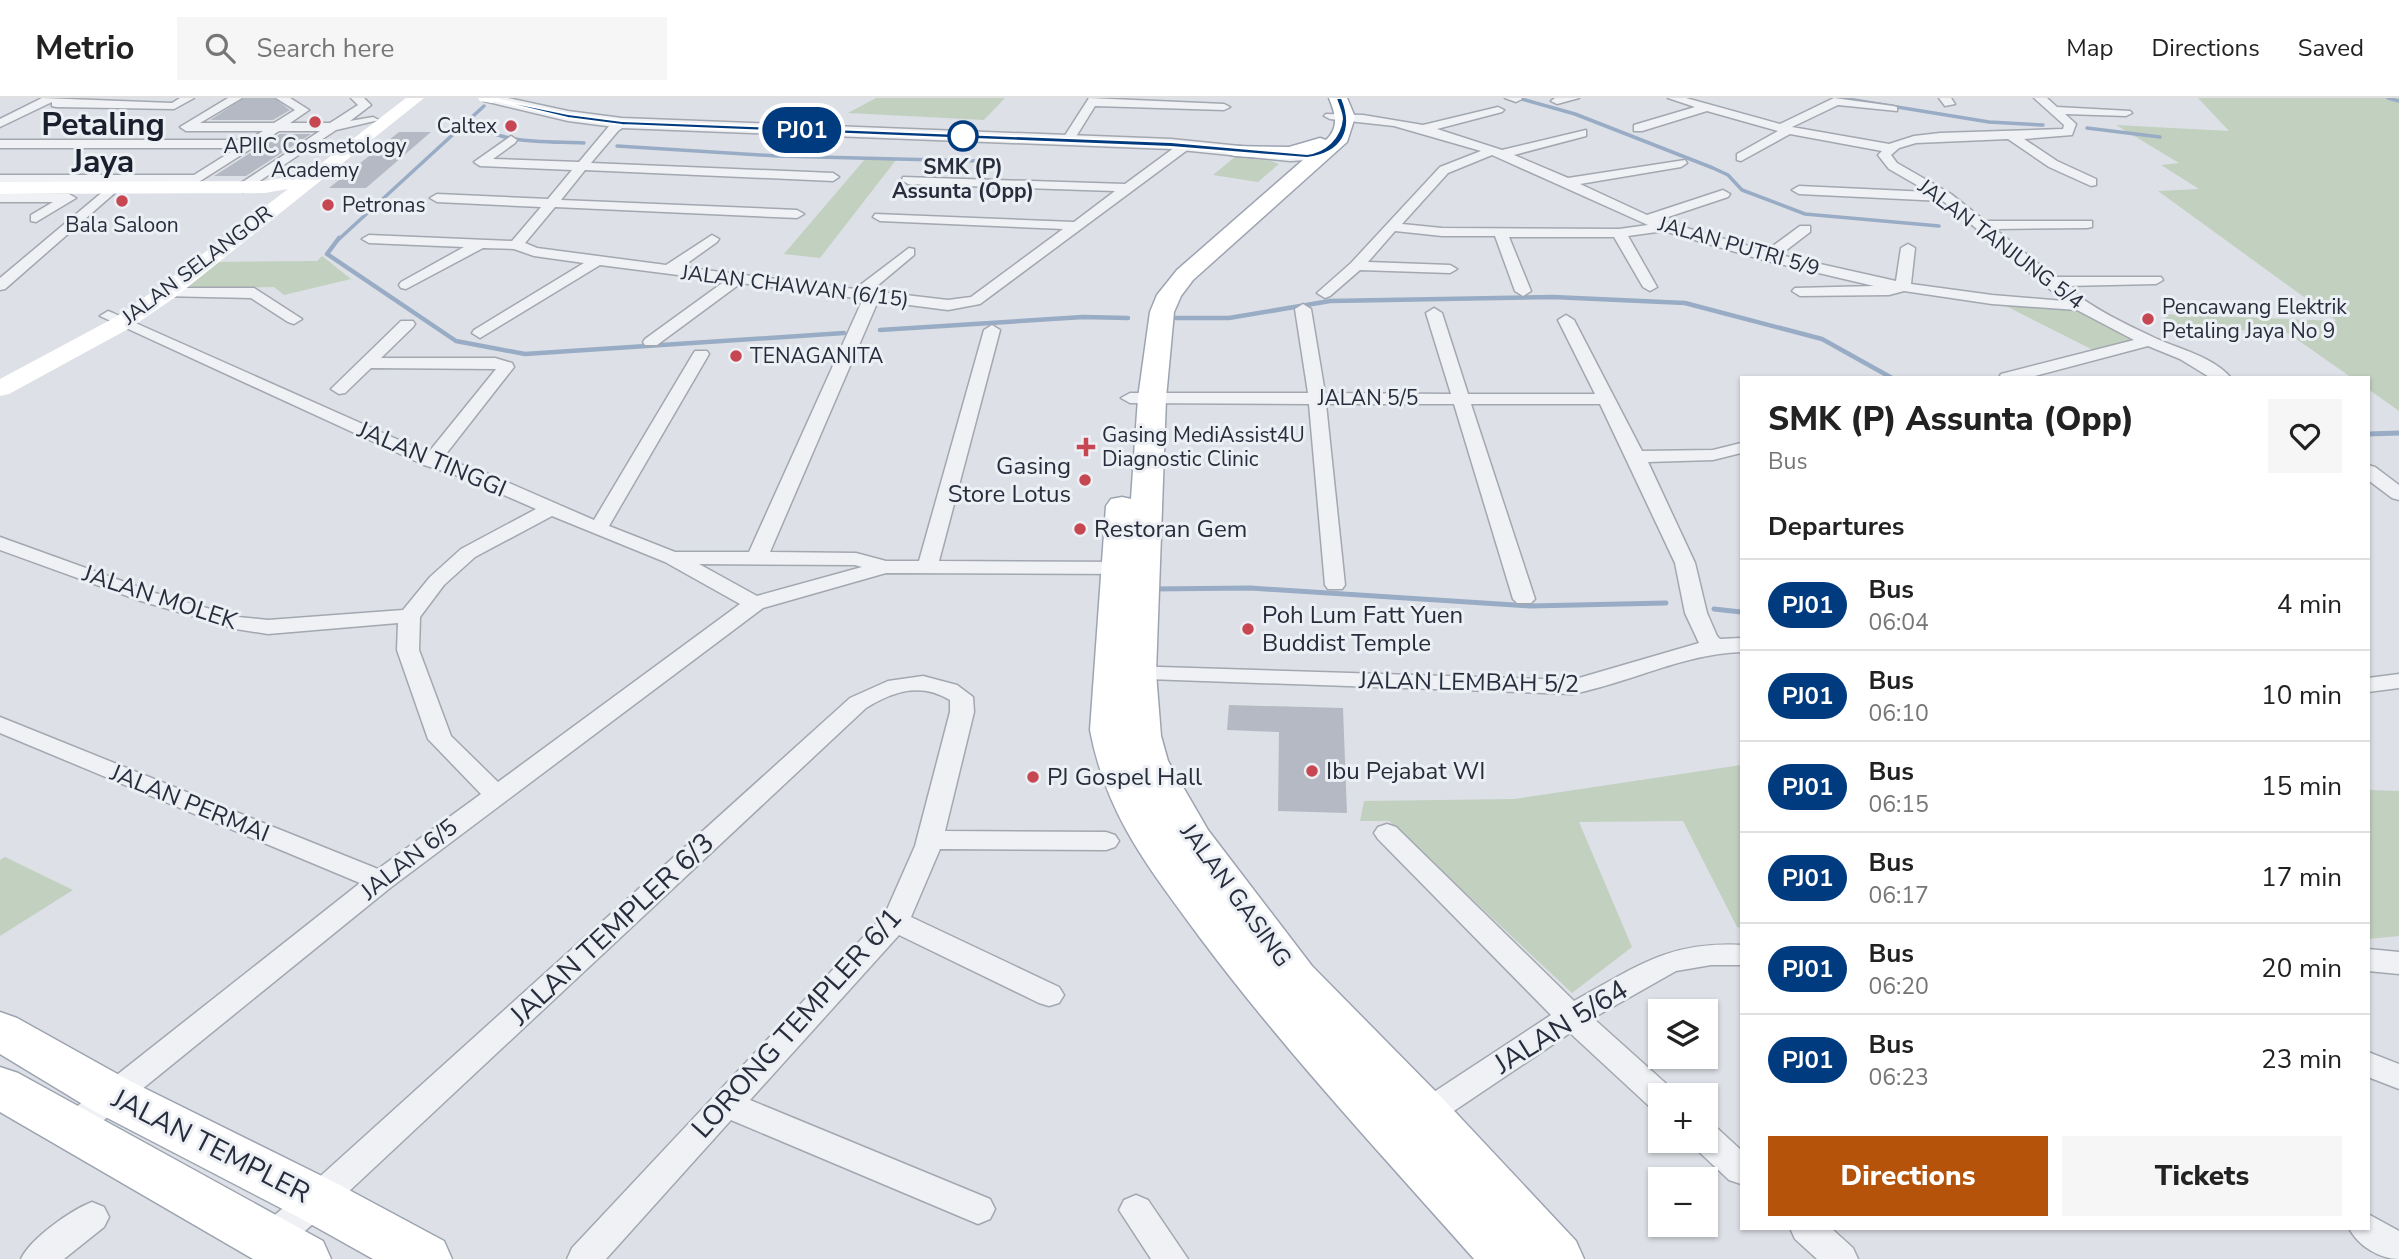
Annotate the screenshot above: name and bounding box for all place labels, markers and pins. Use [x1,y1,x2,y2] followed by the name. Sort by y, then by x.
[437,112,497,140] place label: Caltex
[307,114,323,130] marker: APIIC Cosmetology Academy
[503,118,519,134] marker: Caltex
[948,121,978,151] marker: SMK (P) Assunta (Opp)
[223,132,407,184] place label: APIIC Cosmetology Academy
[892,153,1034,205] place label: SMK (P) Assunta (Opp)
[342,191,426,219] place label: Petronas
[114,193,130,209] marker: Bala Saloon
[320,197,336,213] marker: Petronas
[65,211,179,239] place label: Bala Saloon
[2162,293,2347,345] place label: Pencawang Elektrik Petaling Jaya No 9
[2140,311,2156,327] marker: Pencawang Elektrik Petaling Jaya No 9
[750,342,883,370] place label: TENAGANITA
[728,348,744,364] marker: TENAGANITA
[1102,421,1305,473] place label: Gasing MediAssist4U Diagnostic Clinic
[1076,437,1096,457] marker: Gasing MediAssist4U Diagnostic Clinic
[948,450,1071,510] place label: Gasing Store Lotus
[1077,472,1093,488] marker: Gasing Store Lotus
[1094,513,1247,545] place label: Restoran Gem
[1072,521,1088,537] marker: Restoran Gem
[1262,599,1463,659] place label: Poh Lum Fatt Yuen Buddist Temple
[1240,621,1256,637] marker: Poh Lum Fatt Yuen Buddist Temple
[1326,755,1485,787] place label: Ibu Pejabat WI
[1047,761,1202,793] place label: PJ Gospel Hall
[1304,763,1320,779] marker: Ibu Pejabat WI
[1025,769,1041,785] marker: PJ Gospel Hall

